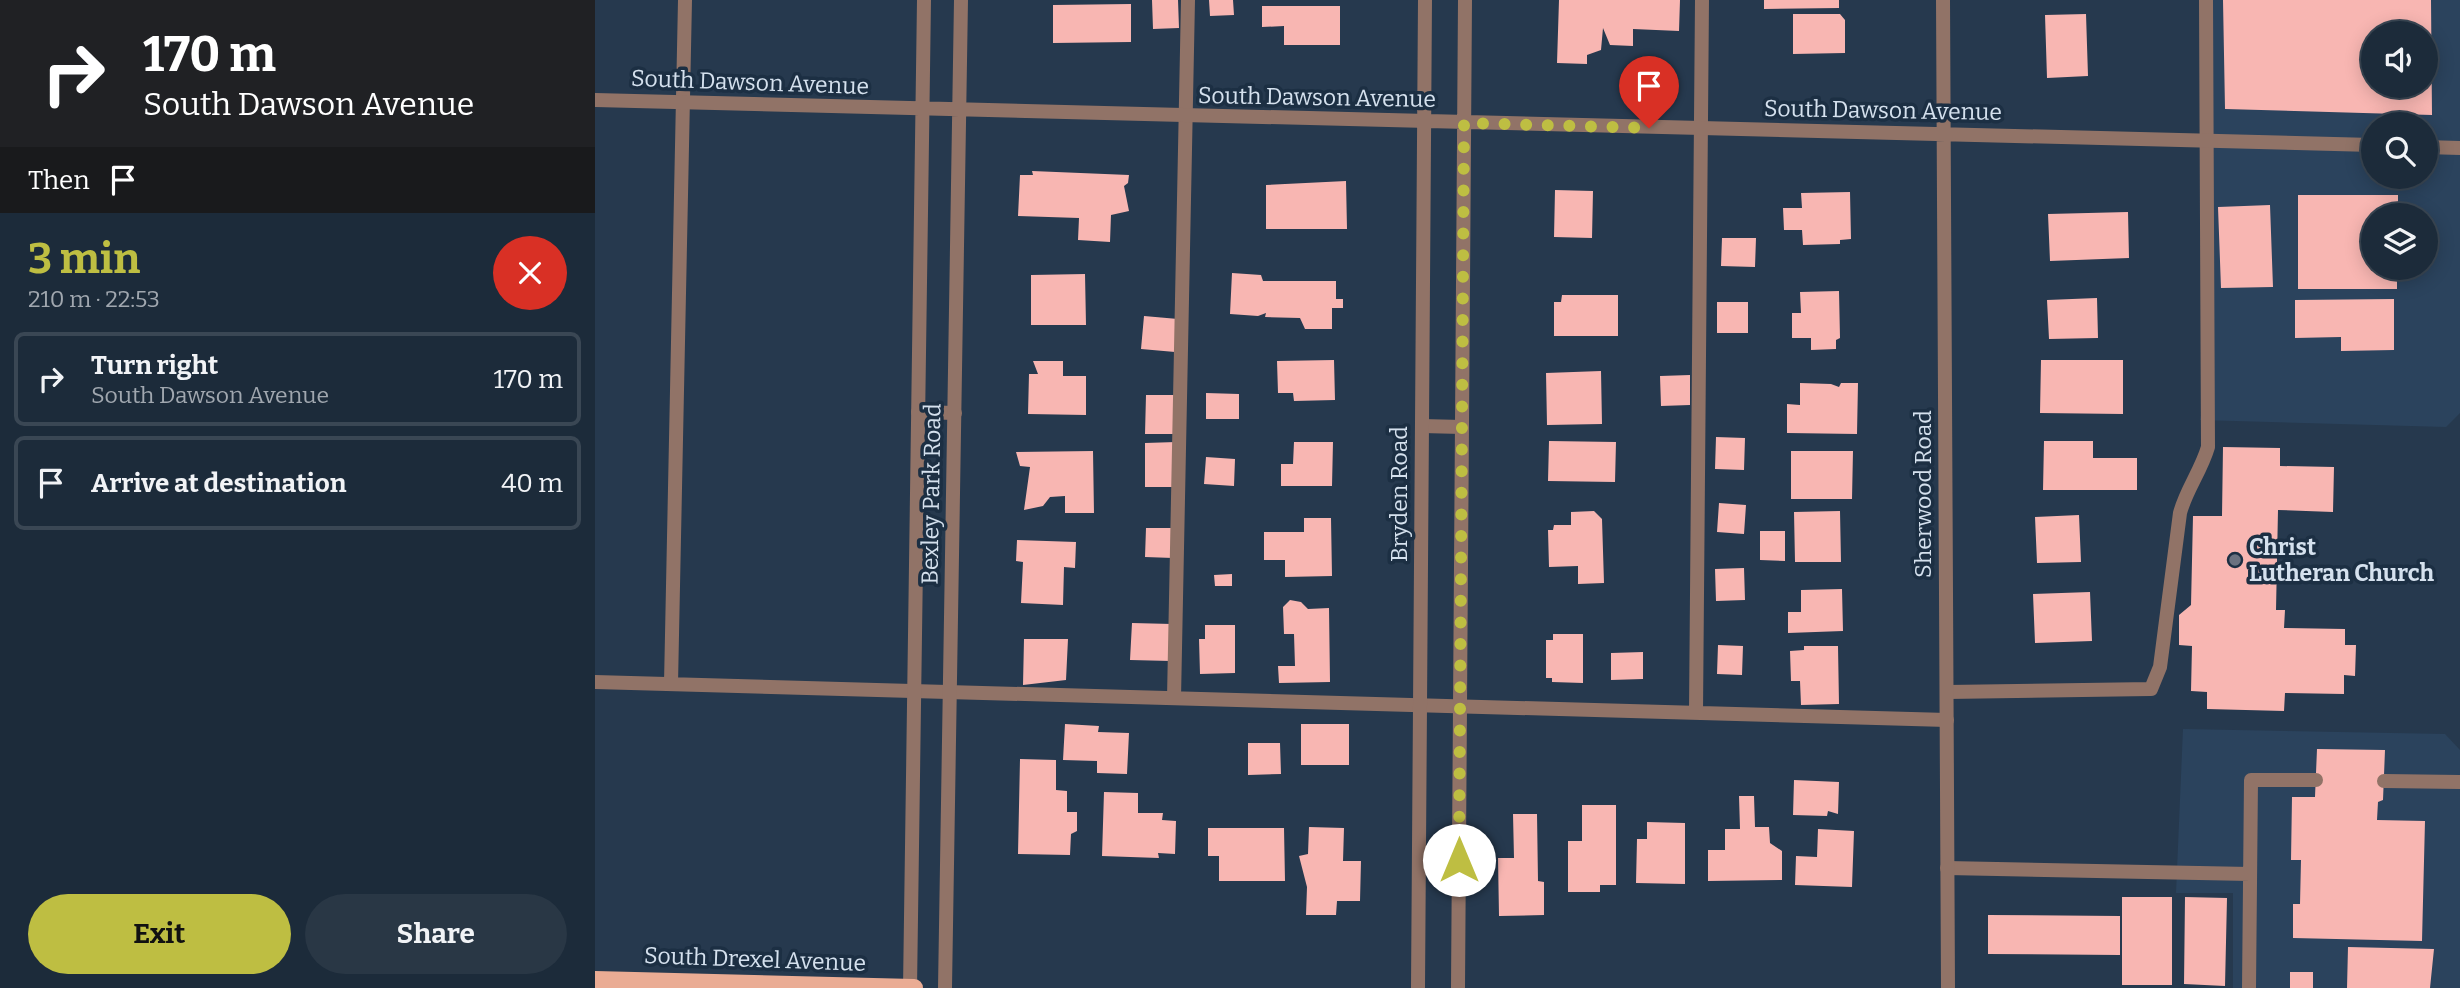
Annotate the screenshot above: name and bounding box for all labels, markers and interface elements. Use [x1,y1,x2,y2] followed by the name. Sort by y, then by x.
[2361,21,2438,280] map controls
[2361,21,2438,98] button: sound
[143,25,276,84] text: 170 m
[28,28,119,119] icon: right
[1619,56,1679,128] pin
[631,64,869,100] street label: South Dawson Avenue
[1630,67,1668,105] icon: arrive
[1198,81,1436,113] street label: South Dawson Avenue
[143,85,474,123] text: South Dawson Avenue
[1764,94,2002,126] street label: South Dawson Avenue
[2361,112,2438,189] button: search
[104,161,142,199] icon: arrive
[28,165,90,196] text: Then
[2361,203,2438,280] button: layers
[28,234,140,284] text: 3 min
[493,236,567,310] button: close
[28,285,160,313] text: 210 m · 22:53
[91,350,218,381] text: Turn right
[32,360,70,398] icon: right
[493,364,563,395] text: 170 m
[91,381,329,409] text: South Dawson Avenue
[915,403,947,585] street label: Bexley Park Road
[1909,410,1937,578] street label: Sherwood Road
[1385,426,1413,562] street label: Bryden Road
[32,464,70,502] icon: arrive
[91,468,346,499] text: Arrive at destination
[501,468,563,499] text: 40 m
[2249,533,2435,587] place label: Christ Lutheran Church
[2227,552,2243,568] marker: Christ Lutheran Church
[1422,823,1496,897] position arrow
[28,894,291,974] button: Exit
[305,894,567,974] button: Share
[643,941,867,977] street label: South Drexel Avenue

